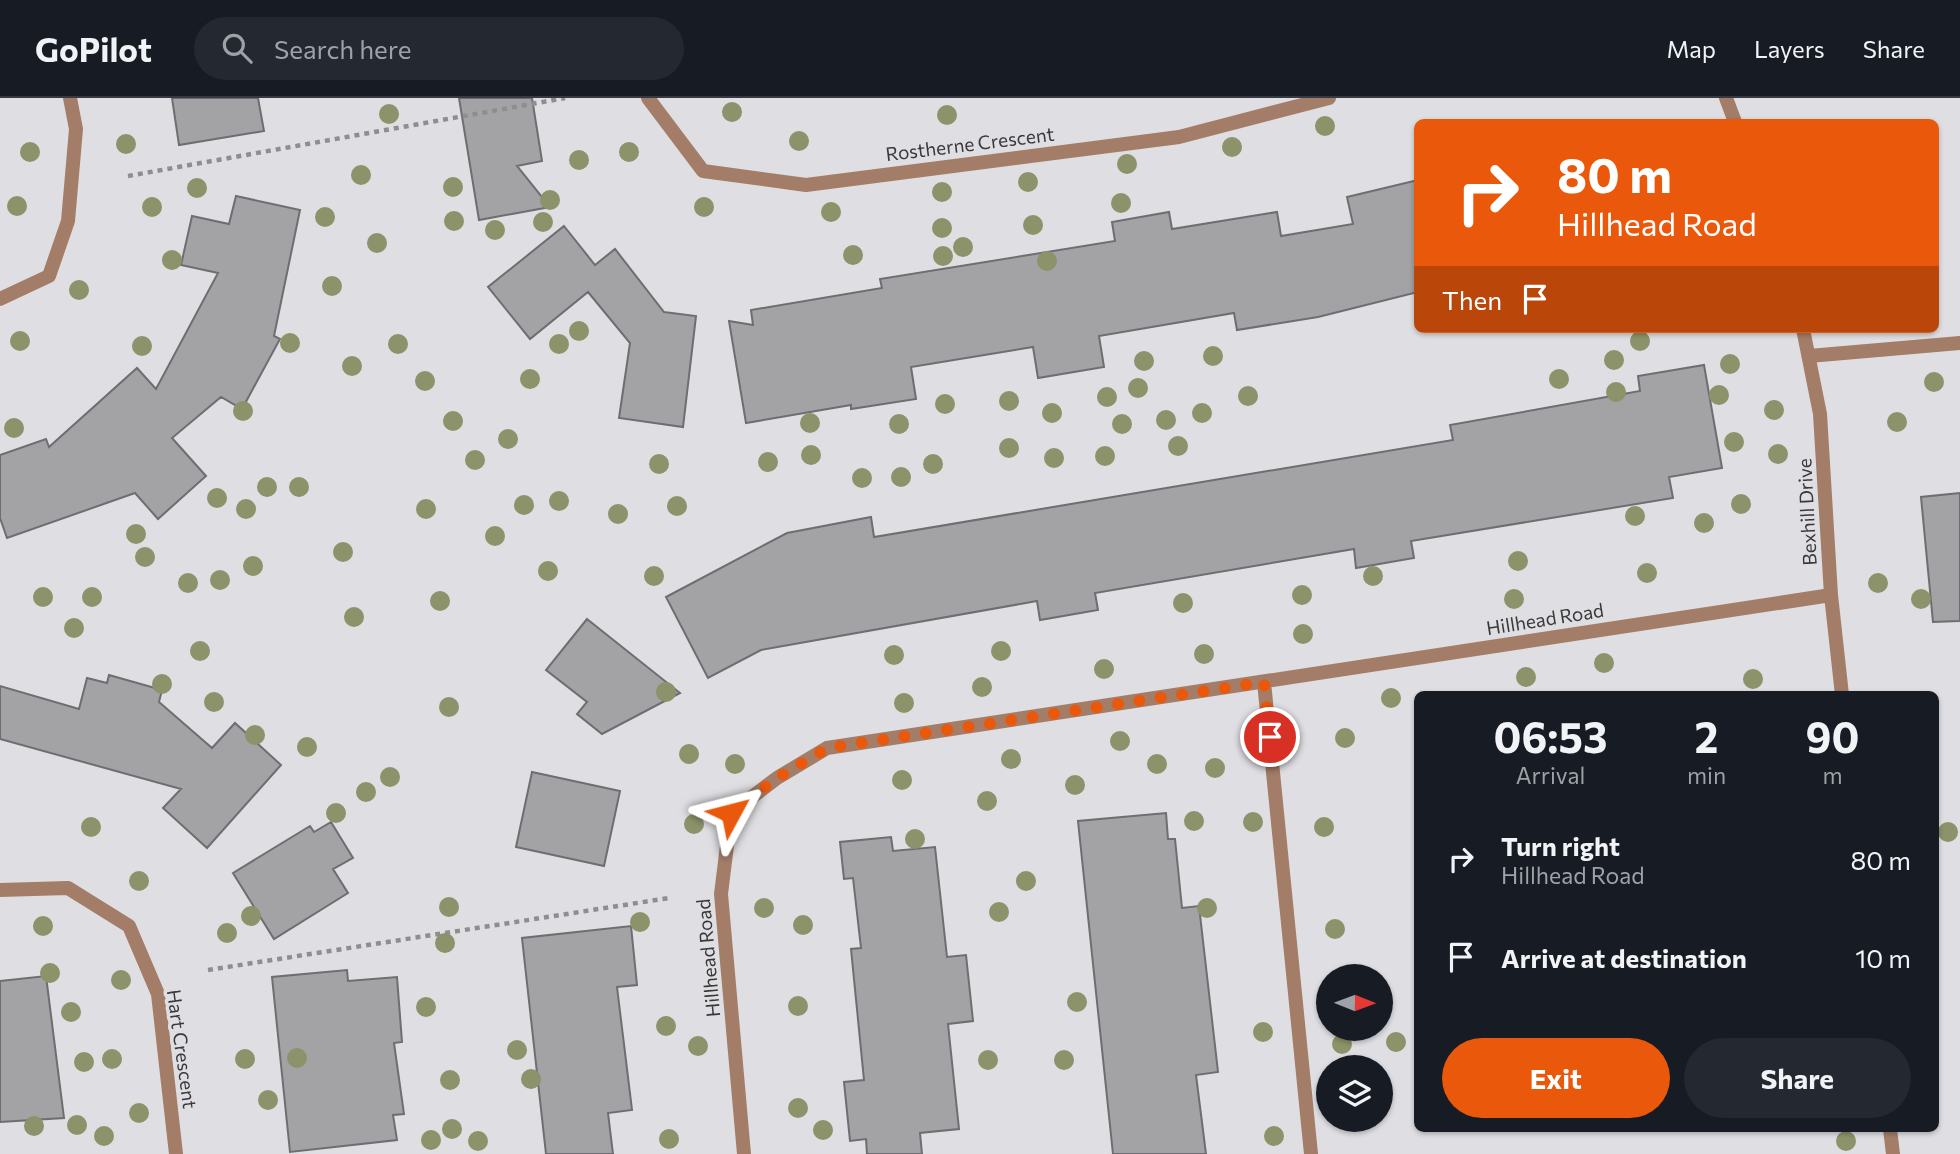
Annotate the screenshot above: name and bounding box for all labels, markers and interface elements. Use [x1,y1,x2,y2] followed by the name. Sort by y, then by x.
[194,17,684,80] search box
[35,28,152,69] text: GoPilot
[218,29,256,67] icon: search
[274,33,411,64] text: Search here
[1667,34,1716,63] text: Map
[1754,34,1825,63] text: Layers
[1863,34,1925,63] text: Share
[884,122,1056,165] street label: Rostherne Crescent
[1557,143,1672,203] text: 80 m
[1442,147,1533,238] icon: right
[1557,203,1757,243] text: Hillhead Road
[1516,280,1554,318] icon: arrive
[1442,284,1502,315] text: Then
[1792,458,1821,566] street label: Bexhill Drive
[1485,598,1605,639] street label: Hillhead Road
[1240,707,1300,767] pin
[1494,710,1607,762] text: 06:53
[1695,710,1718,762] text: 2
[1806,710,1859,762] text: 90
[1251,718,1289,756] icon: arrive
[1516,761,1585,789] text: Arrival
[1687,761,1726,789] text: min
[1822,761,1843,789] text: m
[694,776,768,850] position arrow
[1501,830,1620,861] text: Turn right
[1442,840,1480,878] icon: right
[1851,844,1911,875] text: 80 m
[1501,861,1645,889] text: Hillhead Road
[691,898,724,1018] street label: Hillhead Road
[1442,938,1480,976] icon: arrive
[1501,942,1747,973] text: Arrive at destination
[1855,942,1911,973] text: 10 m
[1316,964,1393,1041] north arrow
[1316,964,1393,1132] map controls
[163,988,202,1110] street label: Hart Crescent
[1442,1038,1670,1118] button: Exit
[1684,1038,1911,1118] button: Share
[1316,1055,1393,1132] button: layers

